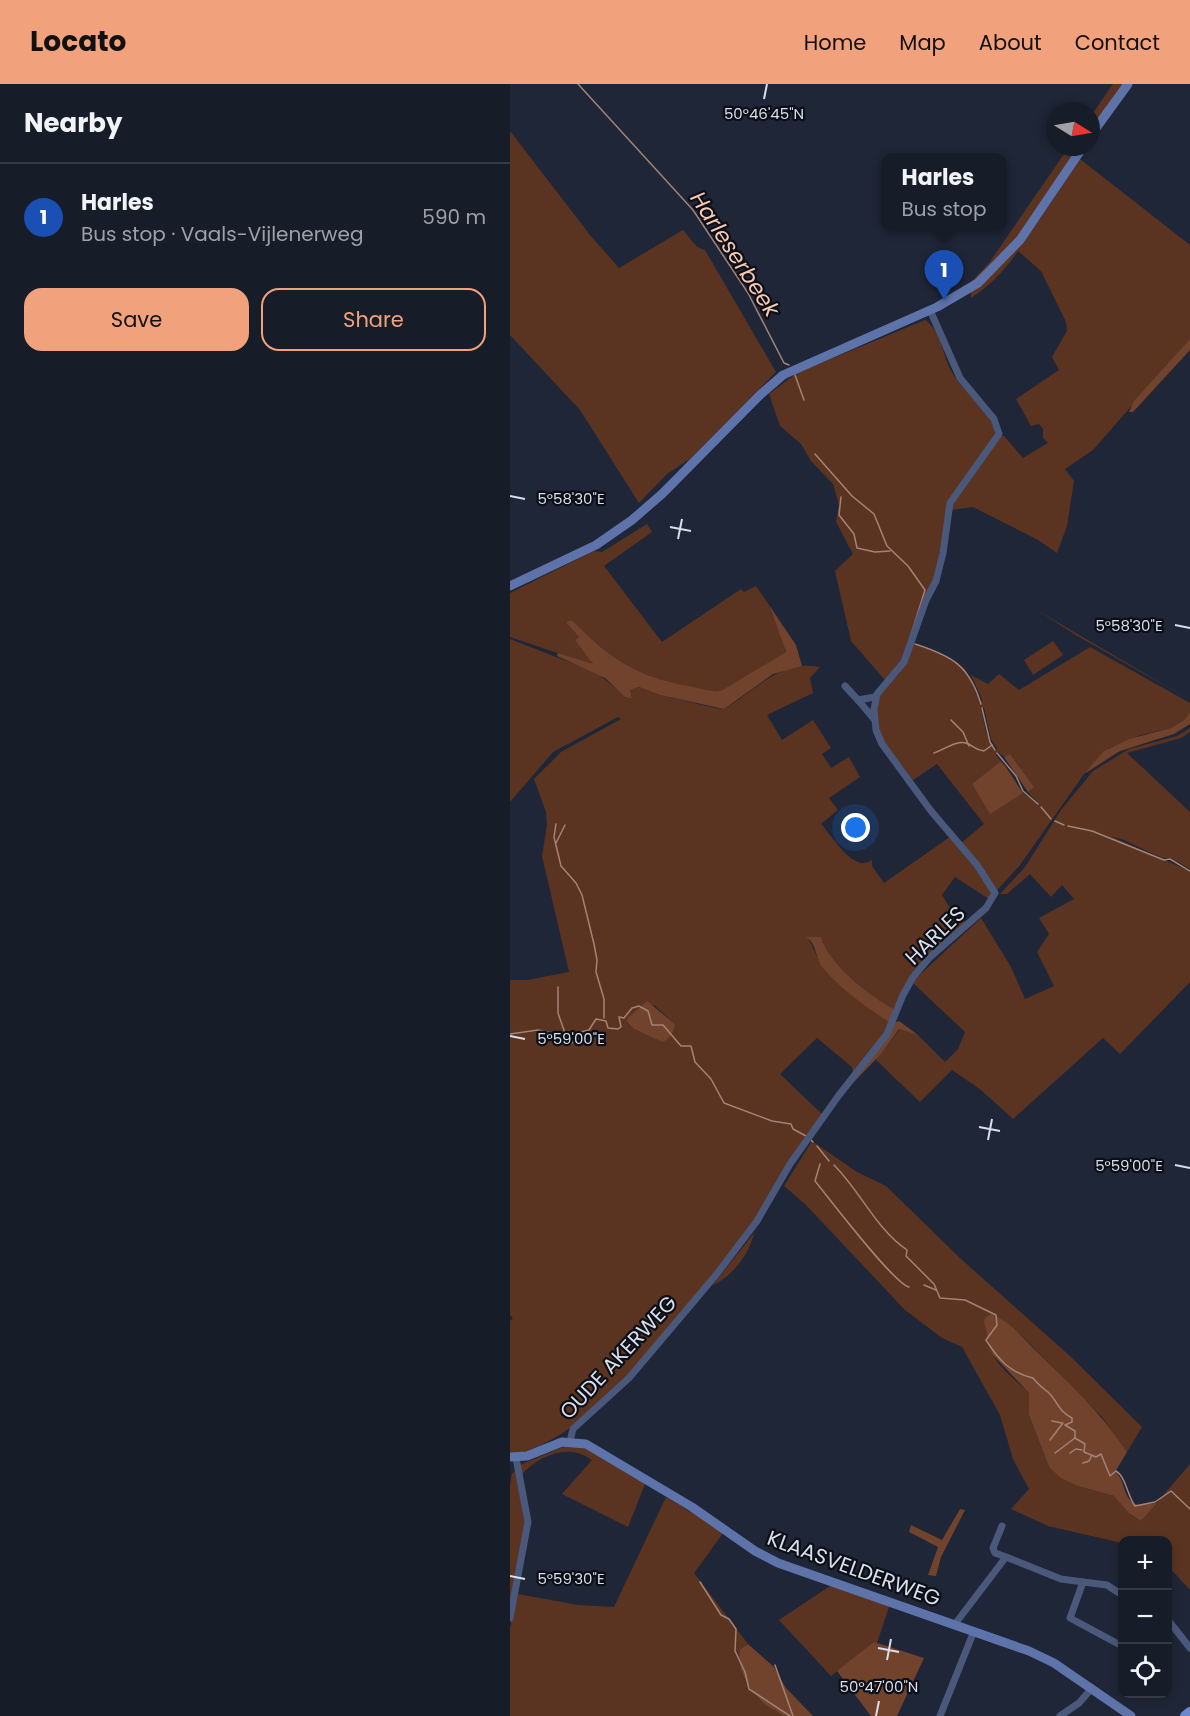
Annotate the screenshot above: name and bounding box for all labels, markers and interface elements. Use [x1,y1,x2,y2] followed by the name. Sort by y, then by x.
[30,22,126,61] text: Locato
[804,28,866,57] text: Home
[899,28,946,57] text: Map
[979,28,1042,57] text: About
[1075,28,1160,57] text: Contact
[1046,102,1100,156] north arrow
[724,103,804,124] text: 50°46'45"N
[24,105,122,141] text: Nearby
[881,153,1007,231] popup
[902,162,974,193] text: Harles
[683,185,788,324] water label: Harleserbeek
[81,187,154,218] text: Harles
[902,195,986,223] text: Bus stop
[40,203,47,231] text: 1
[422,203,486,231] text: 590 m
[81,220,363,248] text: Bus stop · Vaals-Vijlenerweg
[924,250,964,300] pin: 1
[24,288,249,351] button: Save
[261,288,486,351] button: Share
[537,488,605,509] text: 5°58'30"E
[1095,615,1163,636] text: 5°58'30"E
[841,813,870,842] your location
[898,899,972,971] street label: HARLES
[537,1028,605,1049] text: 5°59'00"E
[1095,1155,1163,1176] text: 5°59'00"E
[553,1289,683,1425] street label: OUDE AKERWEG
[763,1523,945,1613] street label: KLAASVELDERWEG
[1118,1536,1172,1698] map controls
[1118,1536,1172,1590] button: +
[537,1568,605,1589] text: 5°59'30"E
[1118,1590,1172,1644] button: −
[1118,1644,1172,1698] button: locate
[840,1676,918,1697] text: 50°47'00"N

